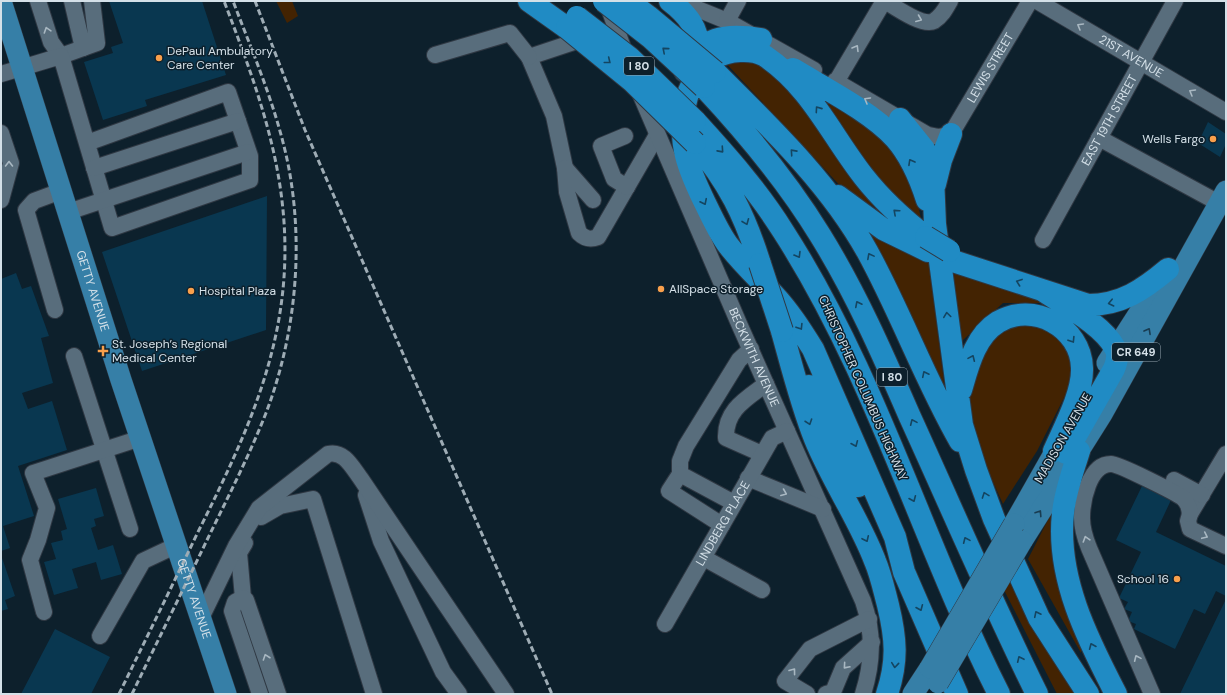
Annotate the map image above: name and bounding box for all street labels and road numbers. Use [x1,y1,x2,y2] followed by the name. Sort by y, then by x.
[963,30,1017,106] street label: LEWIS STREET
[1096,31,1166,81] street label: 21ST AVENUE
[624,57,654,75] road number: I 80
[1078,72,1141,168] street label: EAST 19TH STREET
[72,248,113,334] street label: GETTY AVENUE
[815,293,911,483] street label: CHRISTOPHER COLUMBUS HIGHWAY
[725,305,783,409] street label: BECKWITH AVENUE
[1112,343,1160,361] road number: CR 649
[877,368,907,386] road number: I 80
[1031,390,1095,486] street label: MADISON AVENUE
[692,478,754,569] street label: LINDBERG PLACE
[173,556,215,641] street label: GETTY AVENUE

